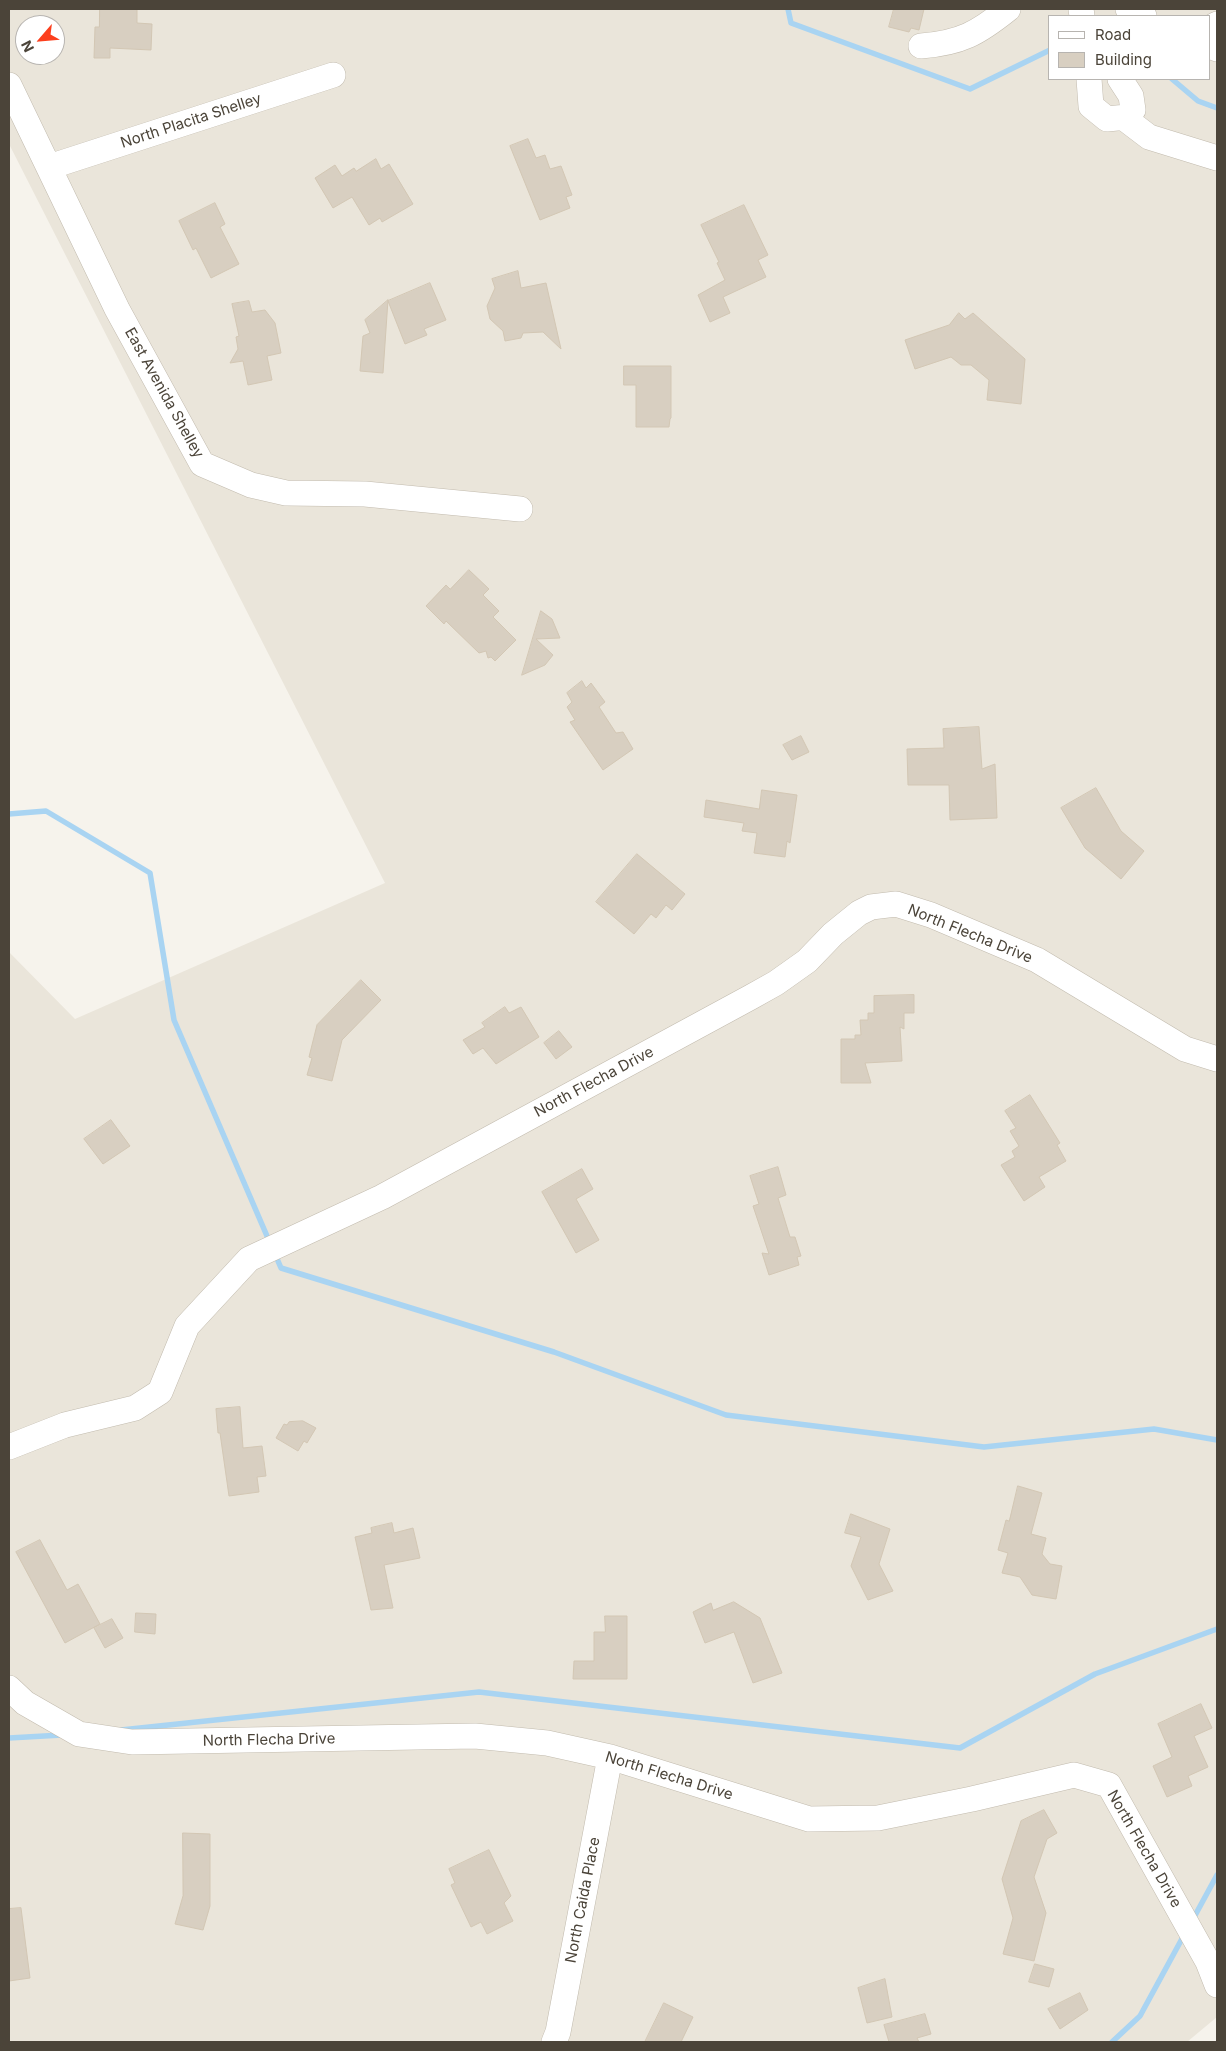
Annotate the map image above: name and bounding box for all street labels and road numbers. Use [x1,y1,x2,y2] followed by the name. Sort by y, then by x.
[118,90,264,152] street label: North Placita Shelley
[121,325,207,461] street label: East Avenida Shelley
[905,901,1035,967] street label: North Flecha Drive
[531,1043,657,1121] street label: North Flecha Drive
[202,1730,336,1750] street label: North Flecha Drive
[603,1748,735,1804] street label: North Flecha Drive
[1103,1787,1185,1911] street label: North Flecha Drive
[562,1835,604,1965] street label: North Caida Place

